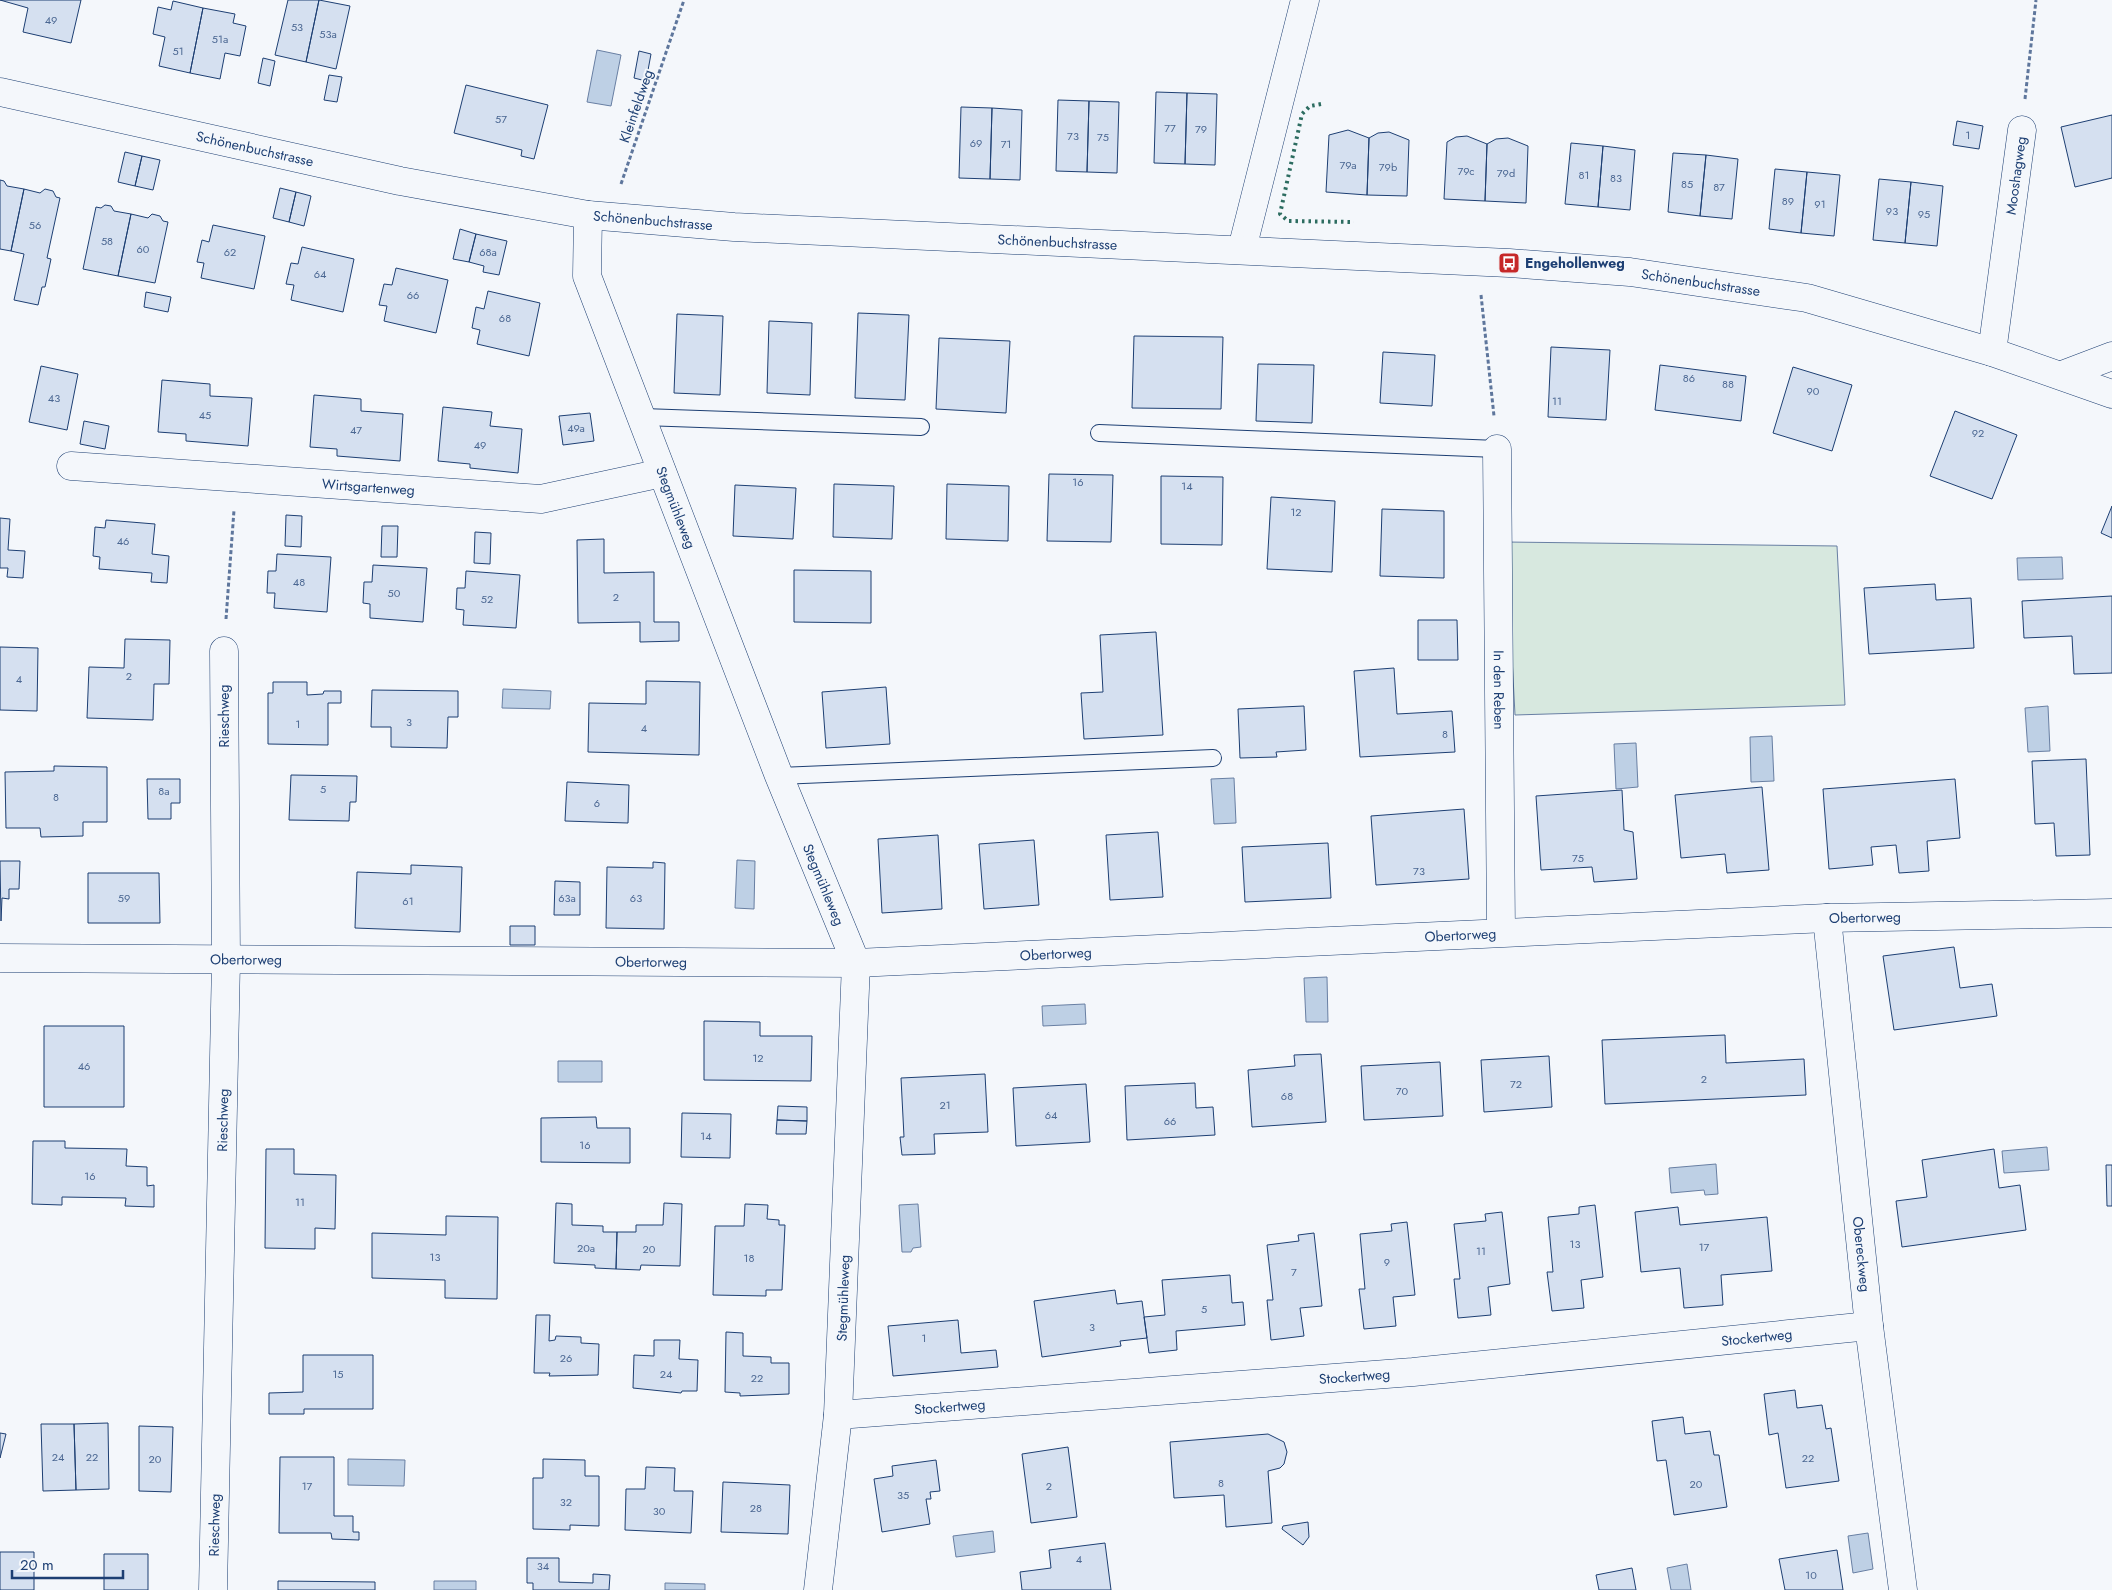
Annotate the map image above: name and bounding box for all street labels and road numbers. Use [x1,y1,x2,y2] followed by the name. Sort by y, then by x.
[614,67,658,145] street label: Kleinfeldweg
[194,126,315,171] street label: Schönenbuchstrasse
[2001,135,2031,216] street label: Mooshagweg
[592,205,713,235] street label: Schönenbuchstrasse
[997,229,1118,255] street label: Schönenbuchstrasse
[1640,264,1761,301] street label: Schönenbuchstrasse
[651,463,701,552] street label: Stegmühleweg
[321,474,415,500] street label: Wirtsgartenweg
[1489,650,1509,730] street label: In den Reben
[214,685,234,747] street label: Rieschweg
[798,841,849,928] street label: Stegmühleweg
[1829,907,1901,928] street label: Obertorweg
[1424,923,1497,947] street label: Obertorweg
[1019,942,1092,965] street label: Obertorweg
[210,949,282,970] street label: Obertorweg
[615,952,687,972] street label: Obertorweg
[212,1088,233,1152] street label: Rieschweg
[1848,1216,1875,1293] street label: Obereckweg
[831,1254,855,1342] street label: Stegmühleweg
[1720,1324,1793,1351] street label: Stockertweg
[1318,1364,1391,1389] street label: Stockertweg
[913,1394,986,1419] street label: Stockertweg
[204,1493,225,1557] street label: Rieschweg

